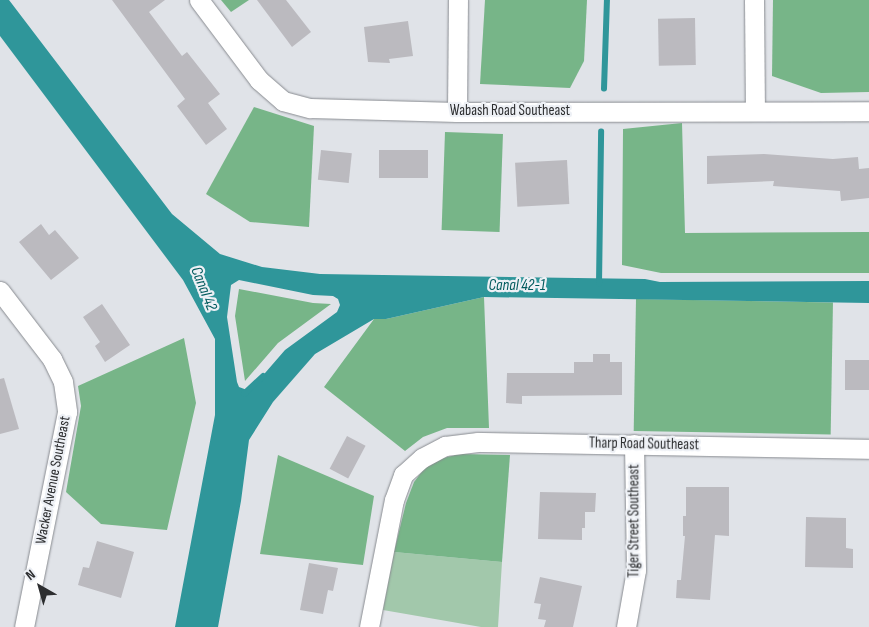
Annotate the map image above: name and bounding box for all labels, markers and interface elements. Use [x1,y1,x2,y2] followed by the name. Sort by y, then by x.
[450,102,570,120] street label: Wabash Road Southeast
[186,264,220,314] water label: Canal 42
[489,276,545,296] water label: Canal 42-1
[32,414,74,546] street label: Wacker Avenue Southeast
[589,434,699,454] street label: Tharp Road Southeast
[625,464,643,578] street label: Tiger Street Southeast
[15,562,65,612] north arrow
[22,566,39,584] text: N

